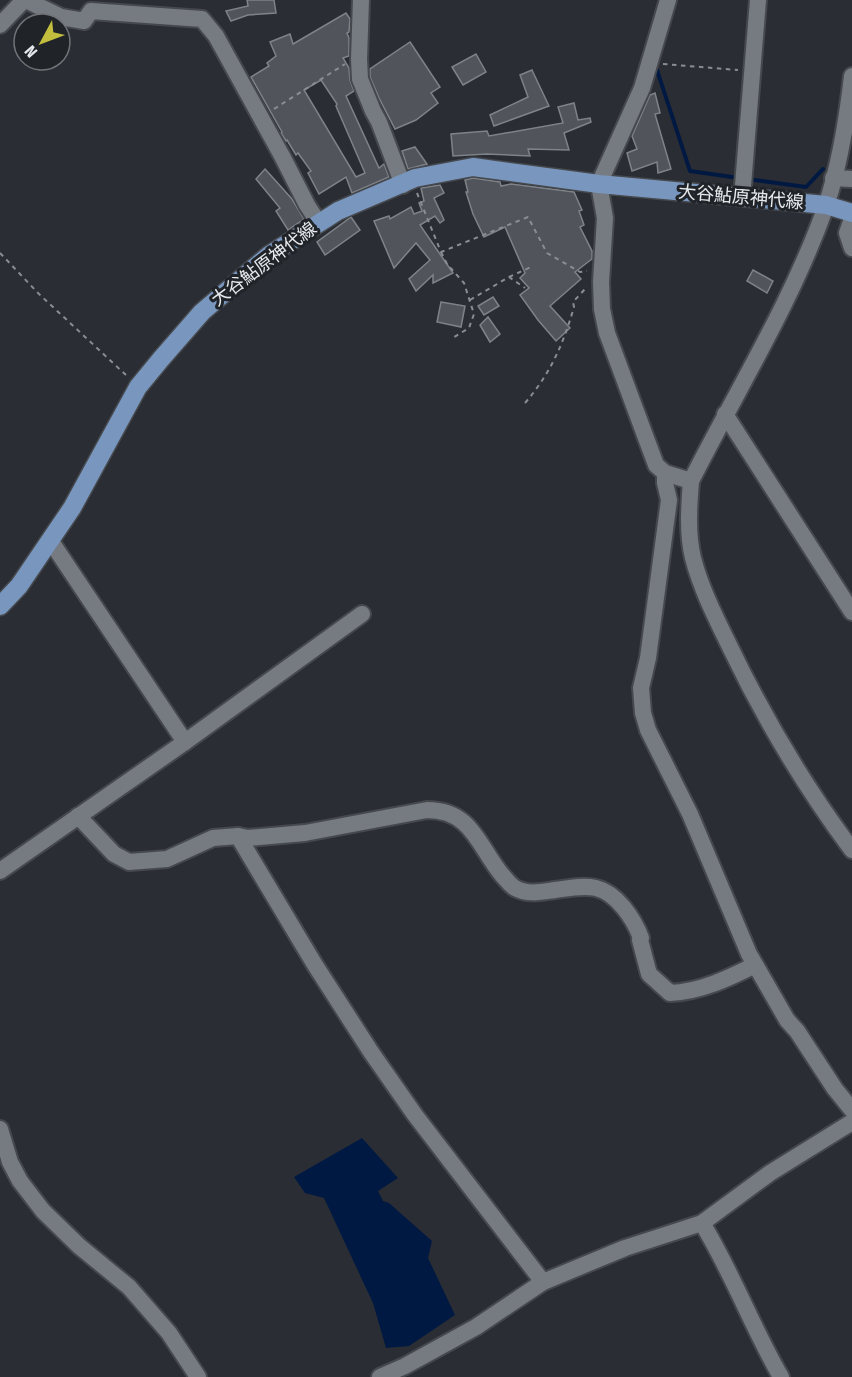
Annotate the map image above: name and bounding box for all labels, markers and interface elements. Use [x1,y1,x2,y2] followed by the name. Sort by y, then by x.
[12,12,72,72] north arrow
[21,42,41,61] text: N
[677,181,805,213] street label: 大谷鮎原神代線
[207,217,321,311] street label: 大谷鮎原神代線

